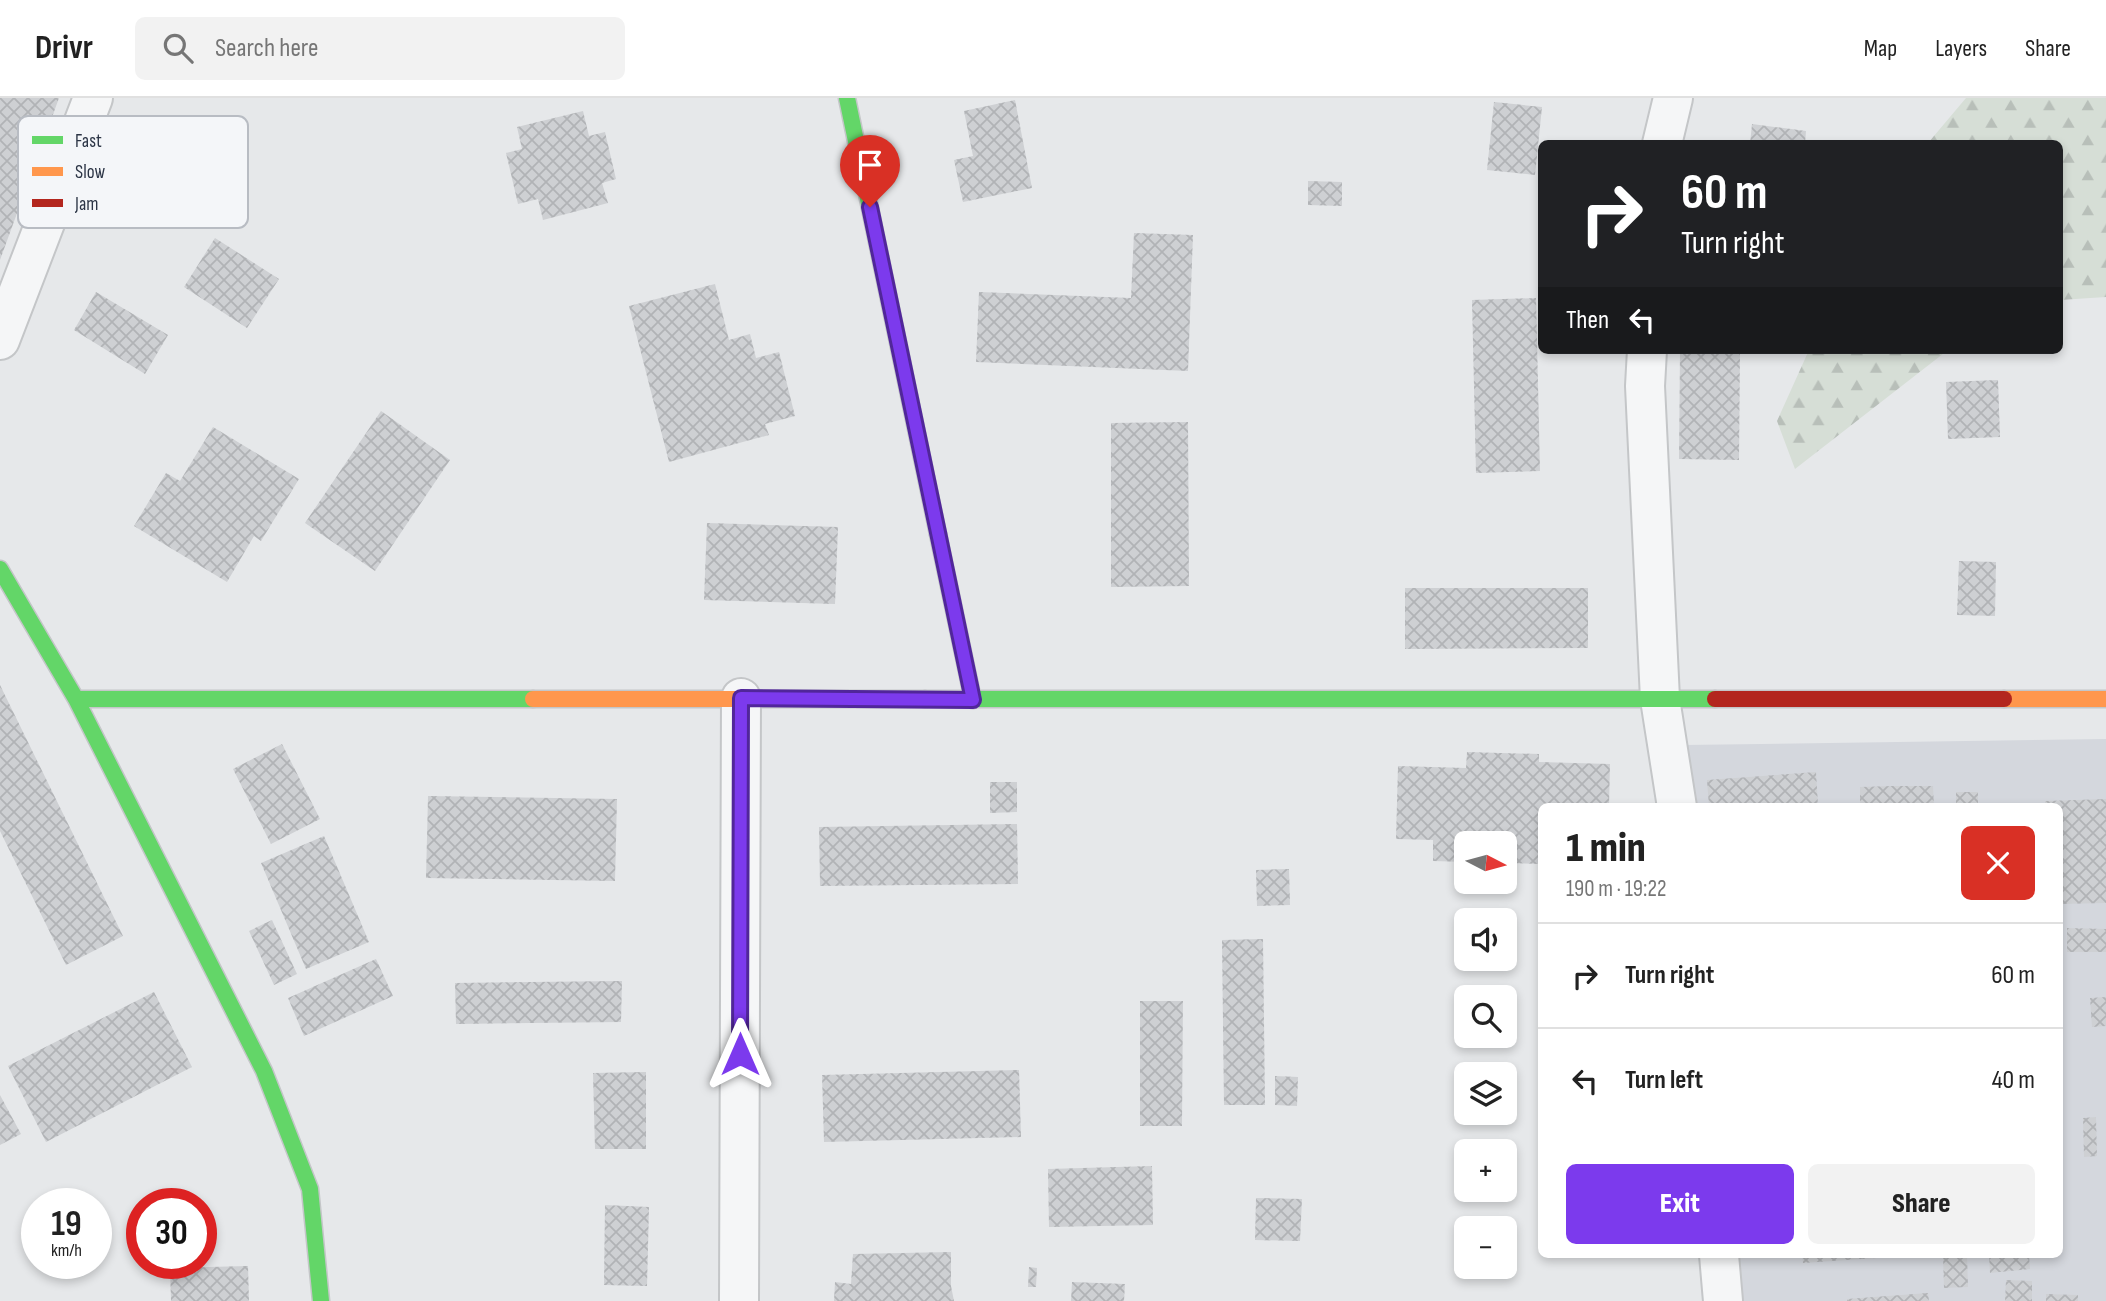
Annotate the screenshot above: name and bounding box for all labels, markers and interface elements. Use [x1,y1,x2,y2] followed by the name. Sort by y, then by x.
[135,17,625,80] search box
[35,28,93,68] text: Drivr
[159,29,197,67] icon: search
[215,33,318,64] text: Search here
[1864,34,1897,63] text: Map
[1935,34,1987,63] text: Layers
[2025,34,2071,63] text: Share
[18,116,248,228] legend
[75,130,102,153] text: Fast
[840,135,900,207] pin
[851,146,889,184] icon: arrive
[75,161,105,184] text: Slow
[1681,164,1768,223] text: 60 m
[1566,168,1657,259] icon: right
[74,193,98,216] text: Jam
[1681,224,1785,263] text: Turn right
[1623,301,1661,339] icon: left
[1566,305,1609,336] text: Then
[1566,823,1646,874] text: 1 min
[1961,826,2035,900] button: close
[1454,831,1517,894] north arrow
[1454,831,1517,1279] map controls
[1566,875,1666,903] text: 190 m · 19:22
[1454,908,1517,971] button: sound
[1566,957,1604,995] icon: right
[1625,960,1714,991] text: Turn right
[1991,960,2035,991] text: 60 m
[1454,985,1517,1048] button: search
[703,1017,777,1091] position arrow
[1454,1062,1517,1125] button: layers
[1566,1062,1604,1100] icon: left
[1625,1065,1703,1096] text: Turn left
[1992,1065,2035,1096] text: 40 m
[1454,1139,1517,1202] button: +
[1566,1164,1794,1244] button: Exit
[1808,1164,2035,1244] button: Share
[126,1188,217,1279] speed limit sign: 30
[51,1203,82,1246] text: 19
[1454,1216,1517,1279] button: −
[51,1240,82,1261] text: km/h

